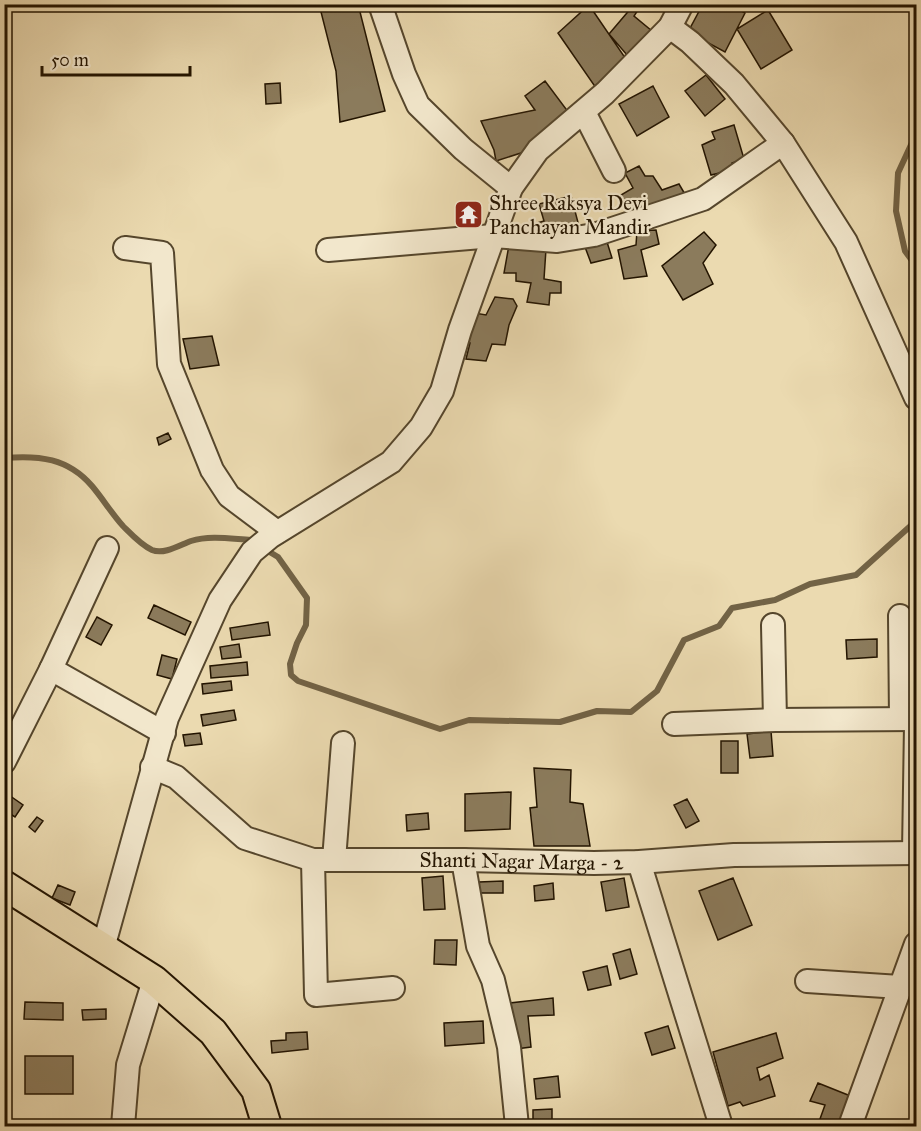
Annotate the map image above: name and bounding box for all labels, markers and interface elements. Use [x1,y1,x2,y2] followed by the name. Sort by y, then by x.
[42,39,190,77] scale bar
[51,49,89,71] text: 50 m
[489,190,651,240] place label: Shree Raksya Devi Panchayan Mandir
[452,199,484,231] temple icon: Shree Raksya Devi Panchayan Mandir
[419,847,624,876] street label: Shanti Nagar Marga - 2

